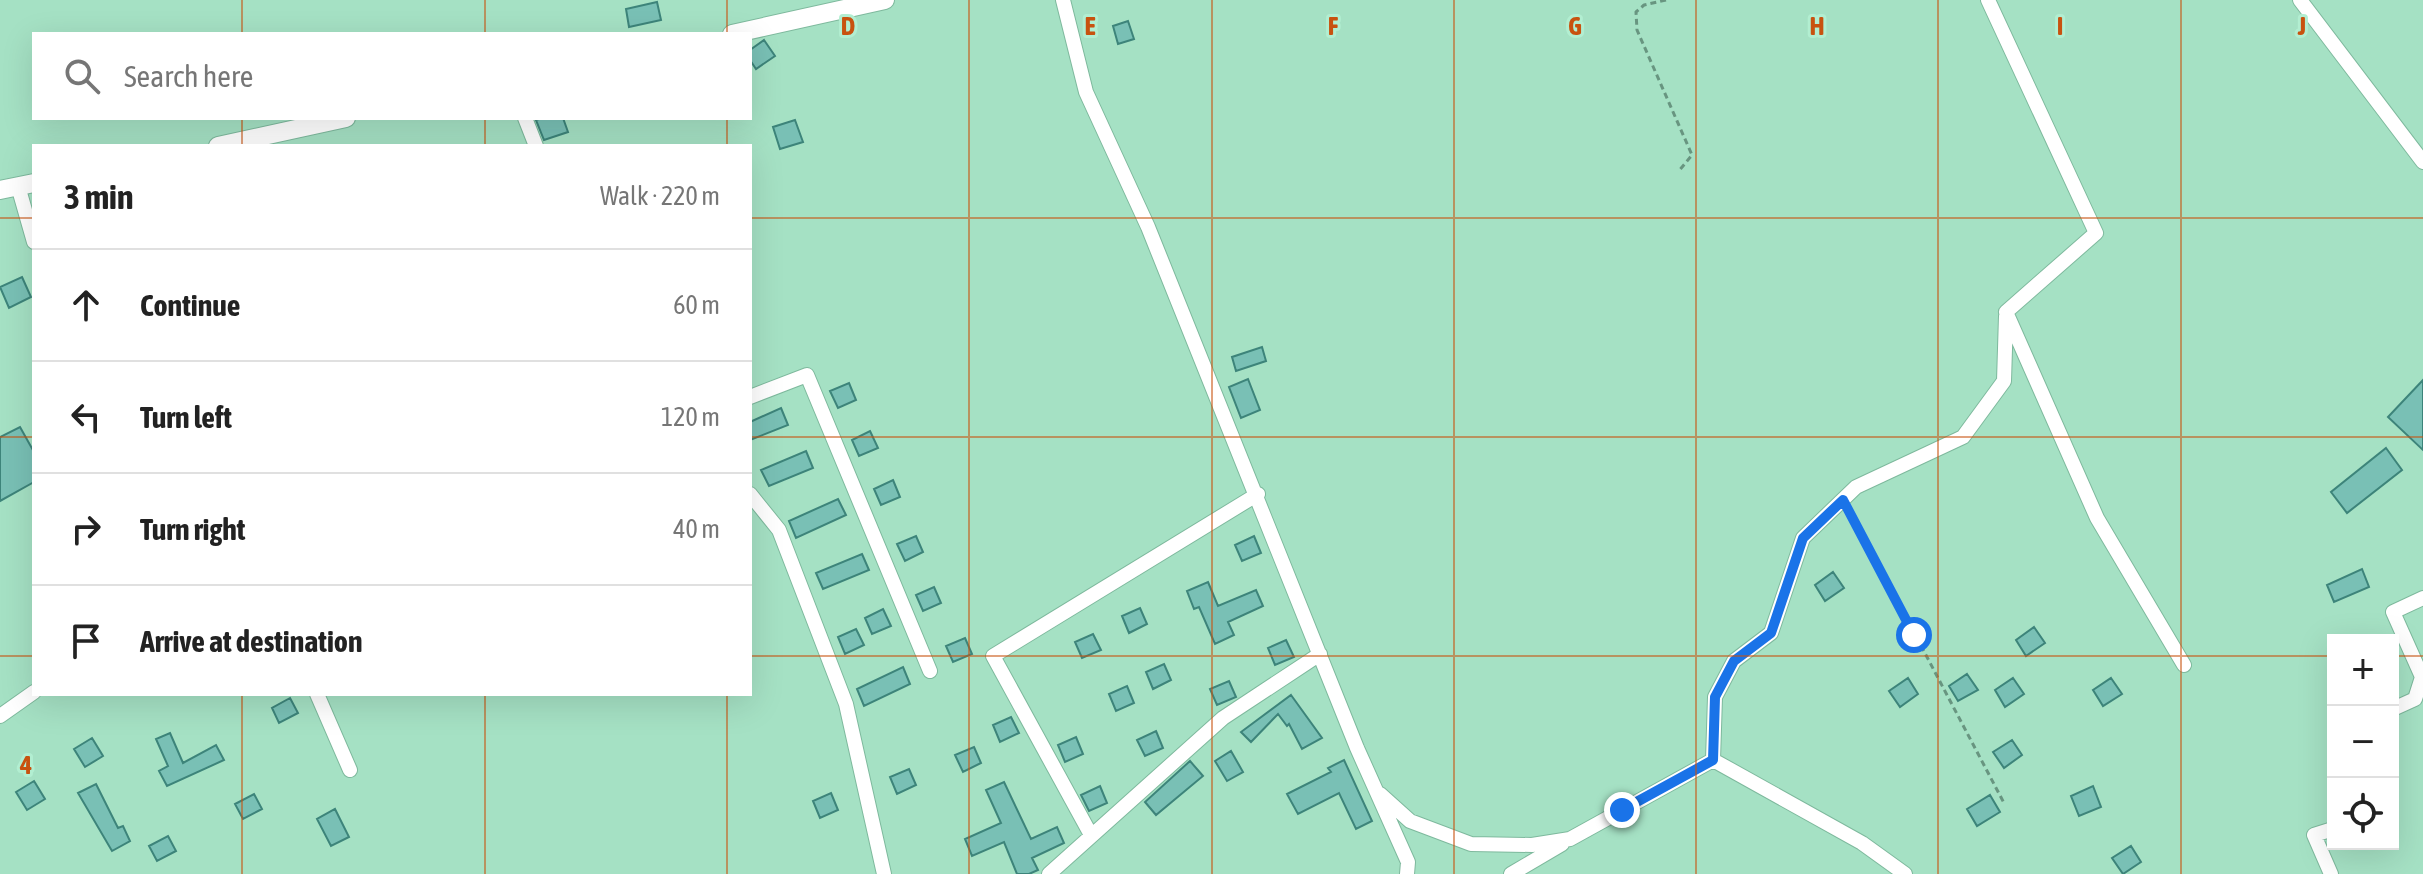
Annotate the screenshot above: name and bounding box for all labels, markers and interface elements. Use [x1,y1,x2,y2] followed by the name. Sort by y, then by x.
[841,11,855,41] text: D
[1084,11,1096,41] text: E
[1328,11,1339,41] text: F
[1568,11,1582,41] text: G
[1809,11,1825,41] text: H
[2057,11,2063,41] text: I
[2297,11,2306,41] text: J
[32,32,752,120] search box
[60,54,104,98] icon: search
[124,59,253,93] text: Search here
[64,177,133,216] text: 3 min
[600,181,720,211] text: Walk · 220 m
[64,283,108,327] icon: ahead
[140,288,240,322] text: Continue
[673,290,720,320] text: 60 m
[64,395,108,439] icon: left
[140,400,232,434] text: Turn left
[661,402,720,432] text: 120 m
[64,507,108,551] icon: right
[140,512,246,546] text: Turn right
[673,514,720,544] text: 40 m
[1896,617,1932,653] route start
[64,619,108,663] icon: arrive
[140,624,362,658] text: Arrive at destination
[2327,634,2399,850] map controls
[2327,634,2399,706] button: +
[2327,706,2399,778] button: −
[19,750,32,780] text: 4
[2327,778,2399,850] button: locate
[1604,792,1640,828] route end

